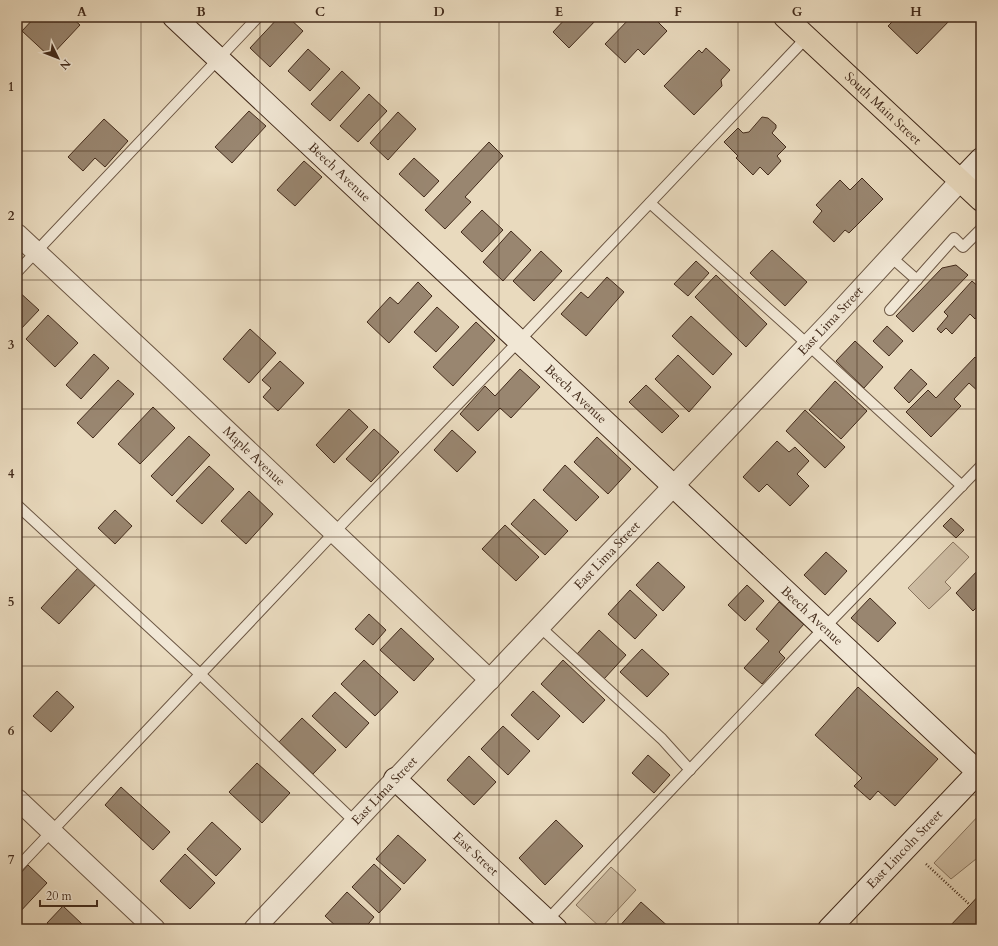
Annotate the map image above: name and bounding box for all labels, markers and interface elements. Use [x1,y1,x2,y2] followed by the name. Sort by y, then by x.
[77,3,87,21] text: A
[196,3,206,21] text: B
[315,3,325,21] text: C
[433,3,445,21] text: D
[555,3,563,21] text: E
[674,3,682,21] text: F
[792,3,803,21] text: G
[910,3,922,21] text: H
[38,38,78,78] north arrow
[56,56,74,73] text: N
[841,68,925,149] street label: South Main Street
[8,78,14,96] text: 1
[304,139,375,206] street label: Beech Avenue
[8,207,15,225] text: 2
[794,282,867,359] street label: East Lima Street
[8,336,15,354] text: 3
[541,360,611,428] street label: Beech Avenue
[219,422,289,490] street label: Maple Avenue
[8,465,15,483] text: 4
[570,517,644,594] street label: East Lima Street
[777,582,847,650] street label: Beech Avenue
[8,593,14,611] text: 5
[8,722,15,740] text: 6
[348,753,421,829] street label: East Lima Street
[863,806,947,893] street label: East Lincoln Street
[449,828,502,880] street label: East Street
[8,851,15,869] text: 7
[40,882,97,908] scale bar
[46,888,73,904] text: 20 m

